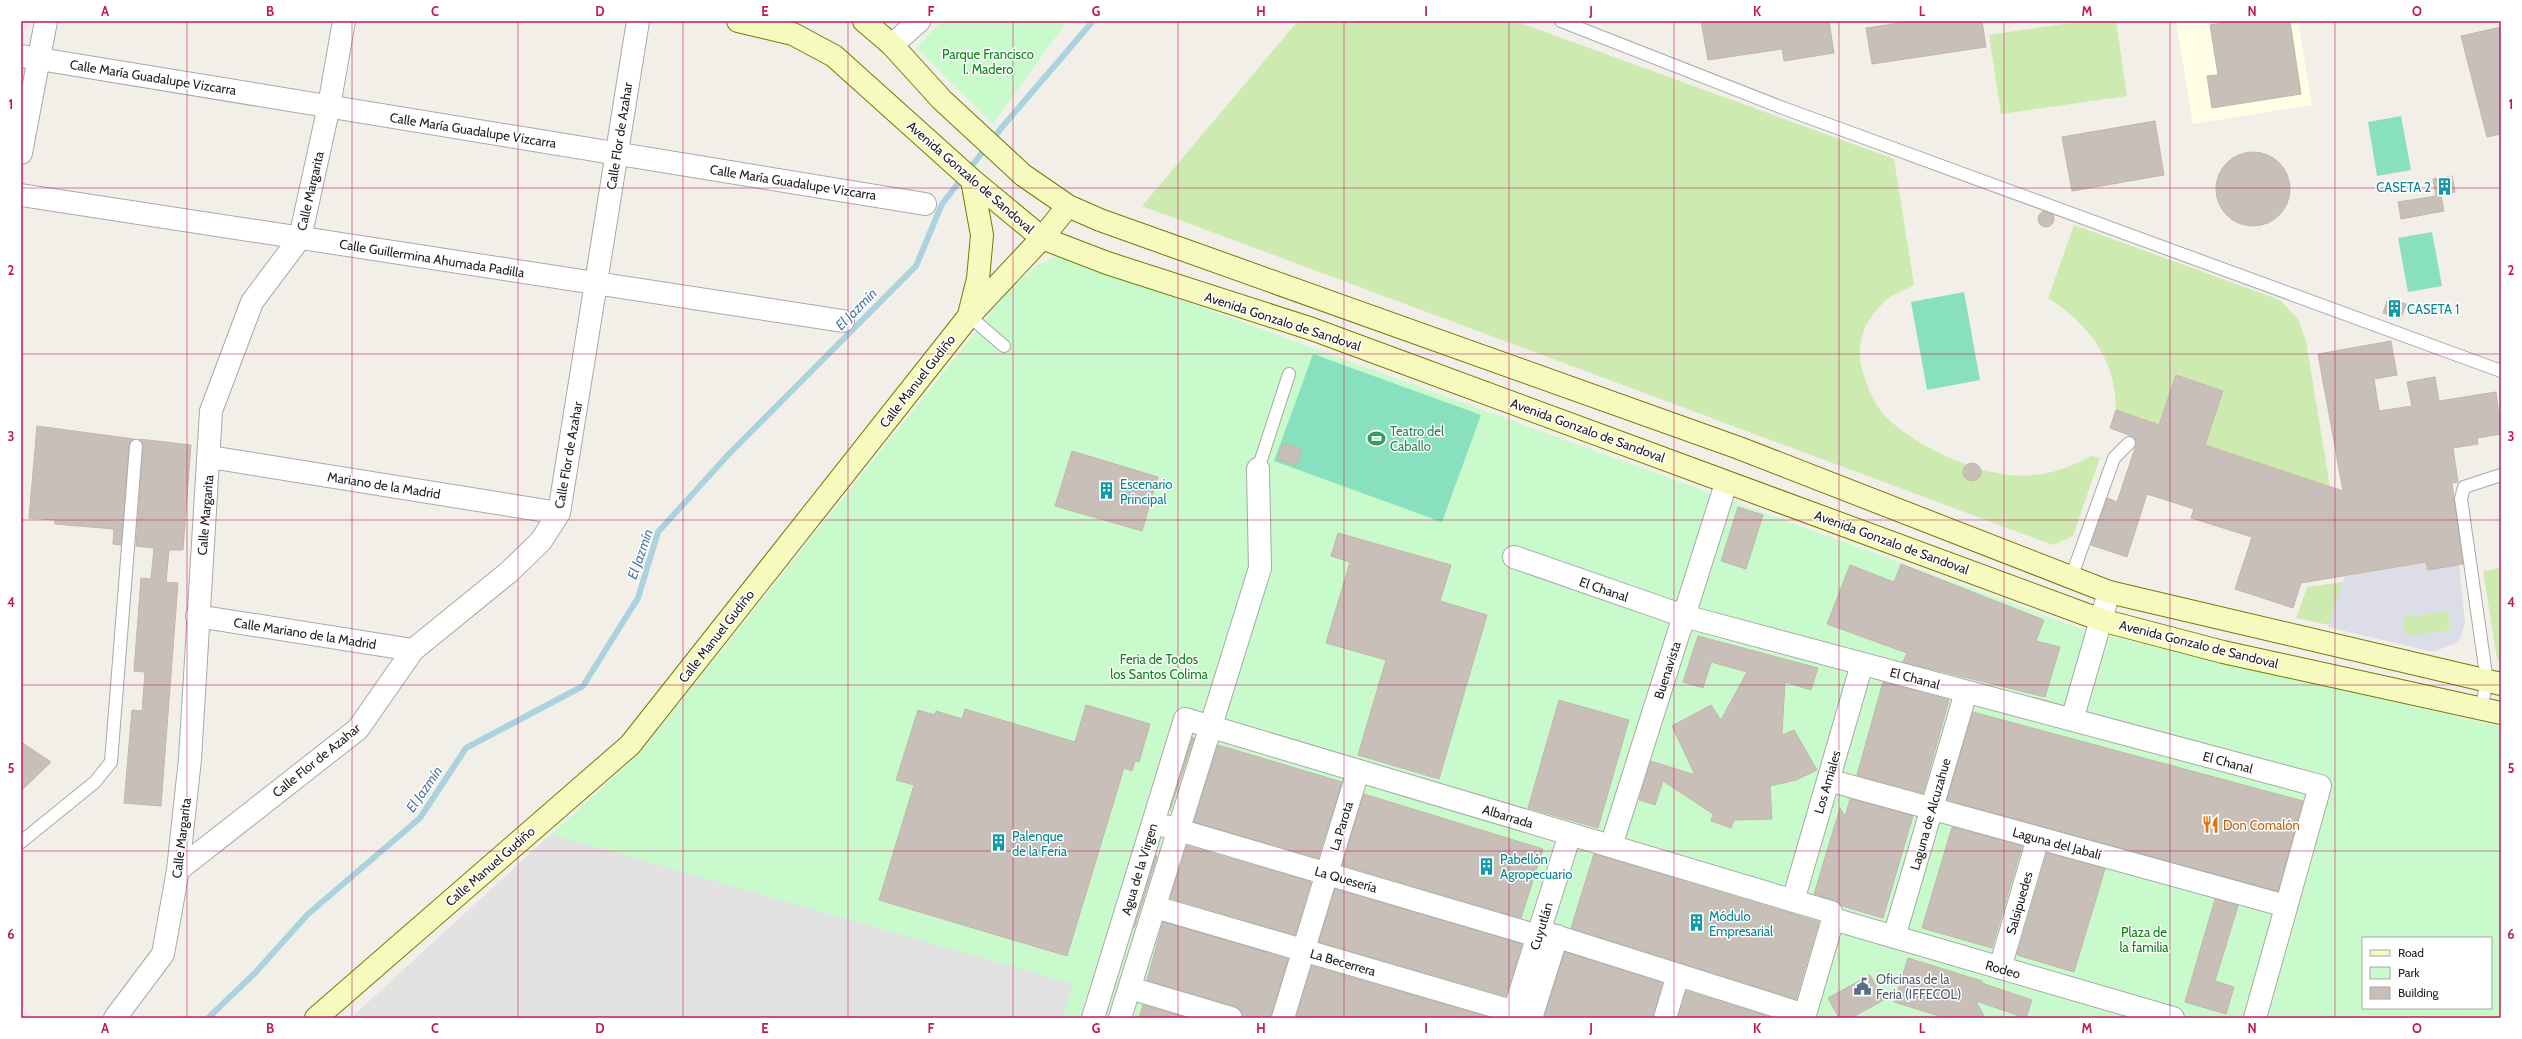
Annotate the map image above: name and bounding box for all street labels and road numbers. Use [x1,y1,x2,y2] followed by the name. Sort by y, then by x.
[69,56,238,98] street label: Calle María Guadalupe Vizcarra
[603,80,636,191] street label: Calle Flor de Azahar
[389,109,558,151] street label: Calle María Guadalupe Vizcarra
[904,117,1038,237] street label: Avenida Gonzalo de Sandoval
[293,149,327,232] street label: Calle Margarita
[709,161,878,203] street label: Calle María Guadalupe Vizcarra
[338,235,526,281] street label: Calle Guillermina Ahumada Padilla
[1203,288,1363,354] street label: Avenida Gonzalo de Sandoval
[876,331,958,431] street label: Calle Manuel Gudiño
[1509,395,1667,465] street label: Avenida Gonzalo de Sandoval
[551,399,585,510] street label: Calle Flor de Azahar
[326,468,442,502] street label: Mariano de la Madrid
[194,473,217,556] street label: Calle Margarita
[1813,507,1971,577] street label: Avenida Gonzalo de Sandoval
[1577,573,1631,605] street label: El Chanal
[675,586,757,686] street label: Calle Manuel Gudiño
[233,614,377,652] street label: Calle Mariano de la Madrid
[2118,616,2280,672] street label: Avenida Gonzalo de Sandoval
[1650,638,1684,701] street label: Buenavista
[1888,664,1942,692] street label: El Chanal
[269,719,364,800] street label: Calle Flor de Azahar
[1810,748,1844,816] street label: Los Amiales
[2201,748,2255,776] street label: El Chanal
[1906,756,1954,872] street label: Laguna de Alcuzahue
[168,796,194,879] street label: Calle Margarita
[1326,799,1356,853] street label: La Parota
[1481,801,1536,832] street label: Albarrada
[1117,821,1161,917] street label: Agua de la Virgen
[442,823,538,909] street label: Calle Manuel Gudiño
[2011,823,2103,863] street label: Laguna del Jabalí
[1313,862,1380,896] street label: La Quesería
[2002,869,2036,936] street label: Salsipuedes
[1526,900,1556,952] street label: Cuyutlán
[1308,945,1378,979] street label: La Becerrera
[1984,956,2022,982] street label: Rodeo

